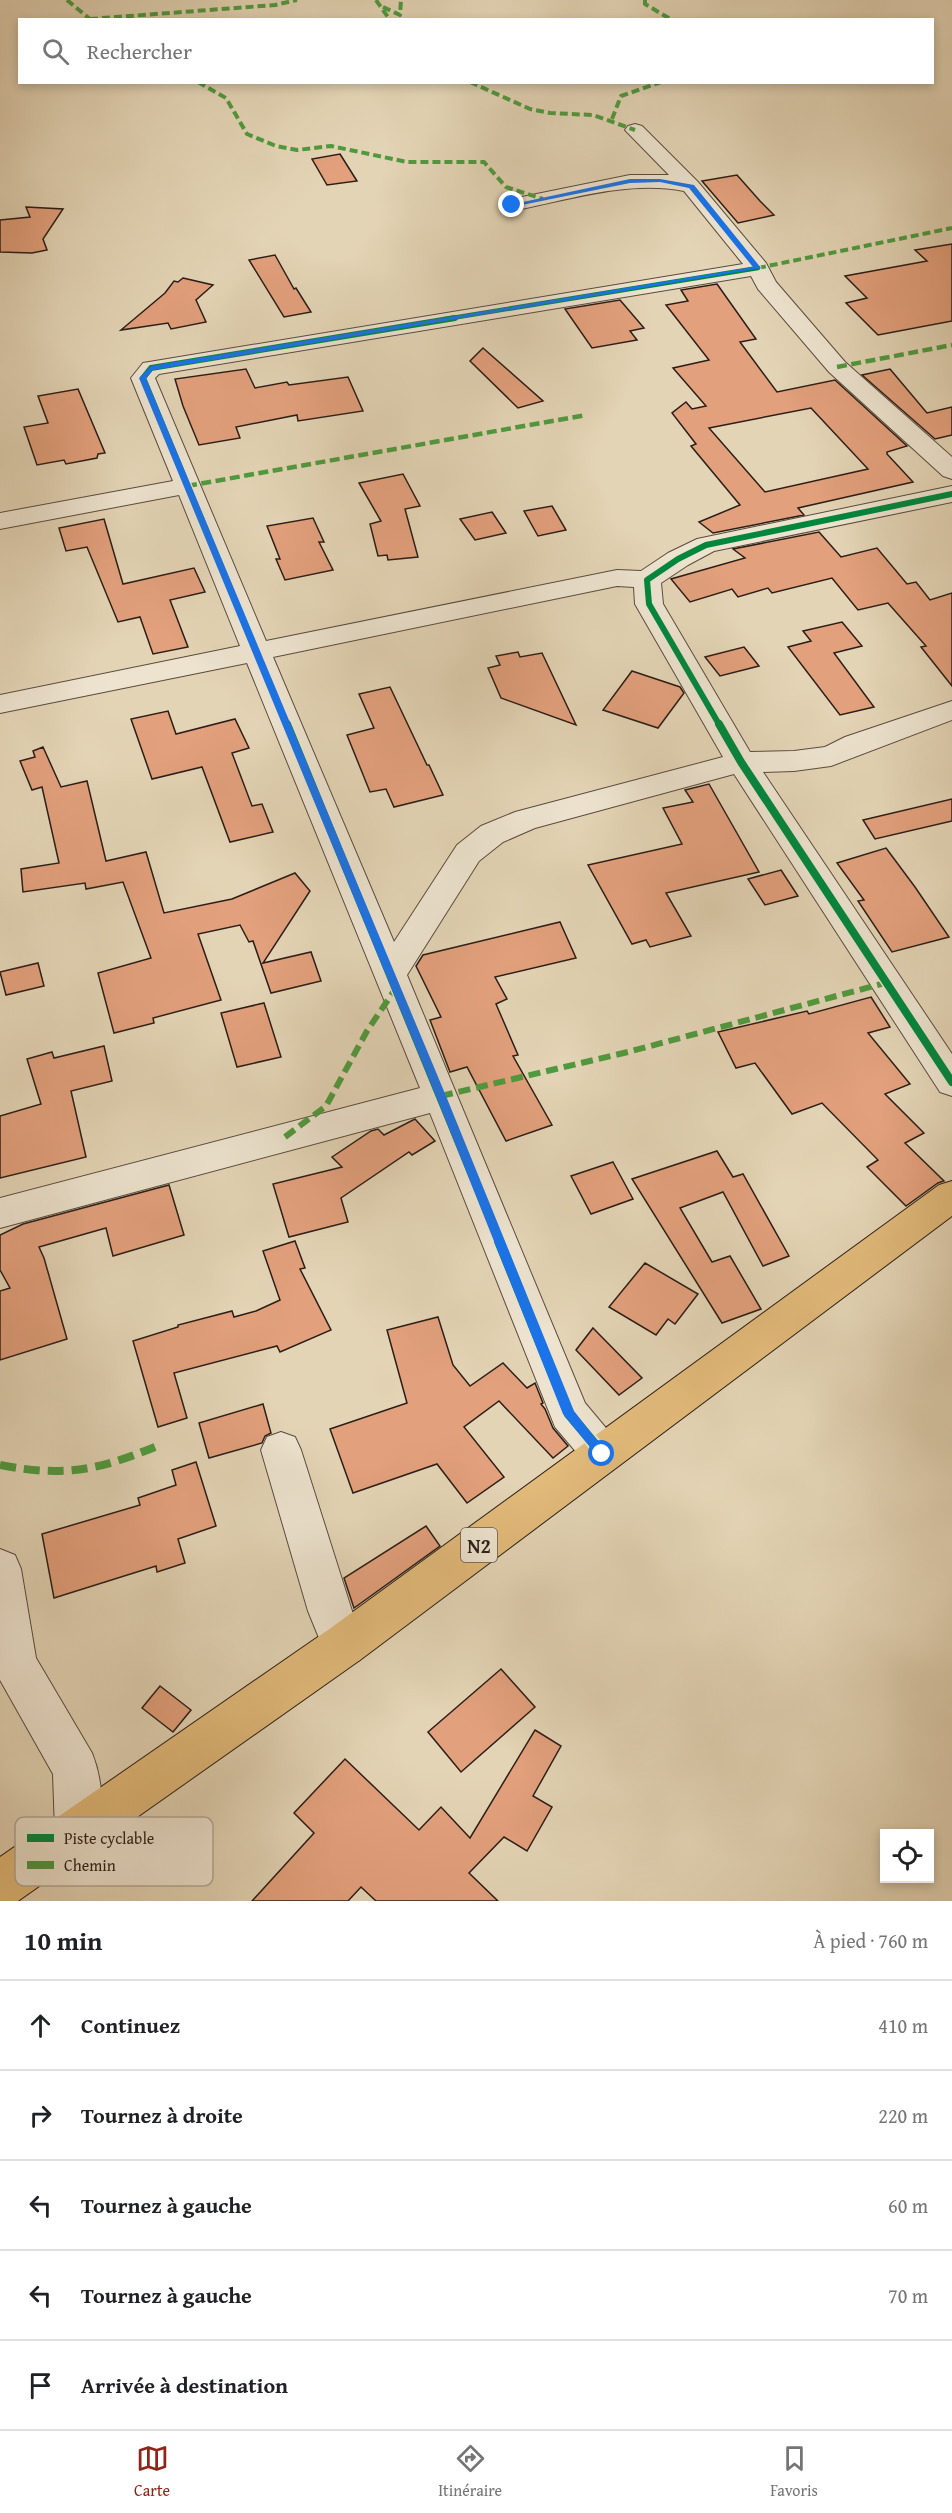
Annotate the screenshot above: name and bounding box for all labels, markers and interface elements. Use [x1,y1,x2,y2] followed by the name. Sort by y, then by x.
[18,18,934,84] search box
[39,35,72,68] icon: search
[87,35,192,67] text: Rechercher
[498,191,524,217] route end
[588,1440,614,1466] route start
[461,1528,497,1562] road number: N2
[15,1817,213,1886] legend
[64,1826,154,1850] text: Piste cyclable
[880,1829,934,1883] map controls
[880,1829,934,1883] button: locate
[64,1853,116,1877] text: Chemin
[24,1921,102,1960] text: 10 min
[813,1926,928,1955] text: À pied · 760 m
[24,2009,57,2042] icon: ahead
[81,2009,180,2041] text: Continuez
[878,2011,928,2040] text: 410 m
[24,2099,57,2132] icon: right
[81,2099,243,2131] text: Tournez à droite
[878,2101,928,2130] text: 220 m
[24,2189,57,2222] icon: left
[81,2189,252,2221] text: Tournez à gauche
[888,2191,928,2220] text: 60 m
[24,2279,57,2312] icon: left
[81,2279,252,2311] text: Tournez à gauche
[888,2281,928,2310] text: 70 m
[24,2369,57,2402] icon: arrive
[81,2369,288,2401] text: Arrivée à destination
[134,2442,170,2502] tab: Carte
[438,2442,502,2502] tab: Itinéraire
[770,2442,818,2502] tab: Favoris

